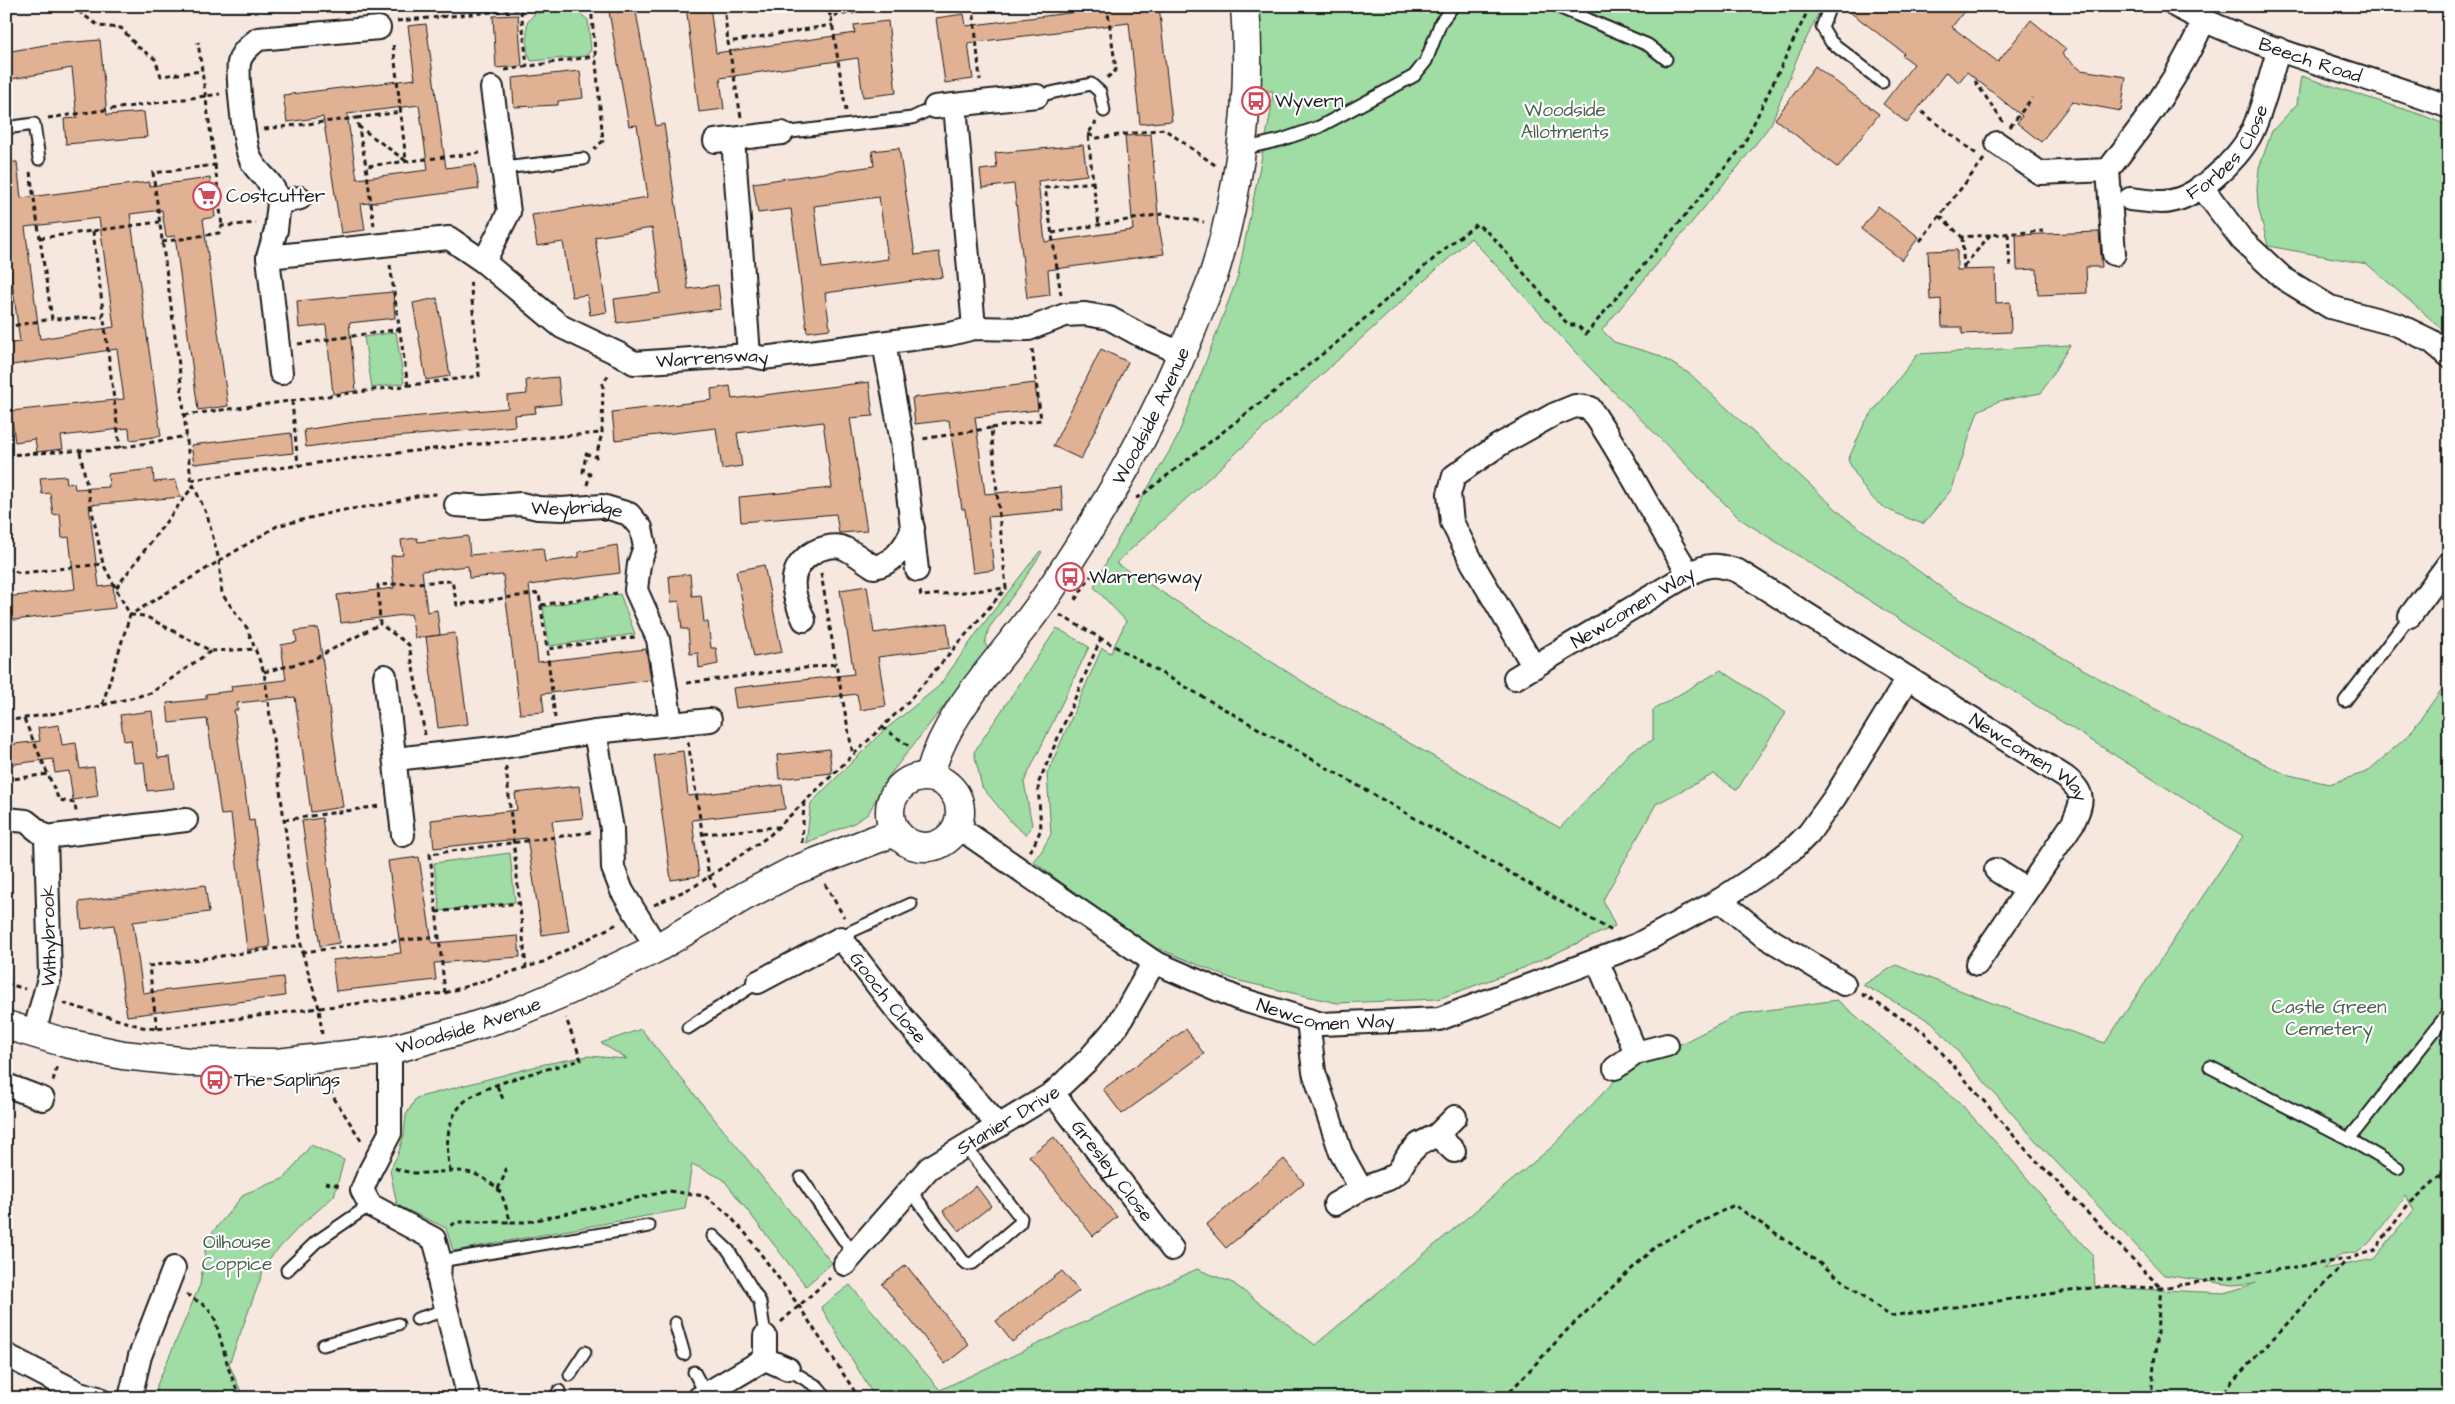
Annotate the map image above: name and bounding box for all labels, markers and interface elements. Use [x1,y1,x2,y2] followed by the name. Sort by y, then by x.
[2255,30,2365,90] street label: Beech Road
[1241,86,1271,116] bus stop icon: Wyvern
[1275,88,1343,116] place label: Wyvern
[1521,97,1609,146] park label: Woodside Allotments
[2181,101,2275,207] street label: Forbes Close
[192,181,222,211] supermarket icon: Costcutter
[226,183,326,210] place label: Costcutter
[655,342,771,375] street label: Warrensway
[1105,343,1197,490] street label: Woodside Avenue
[531,492,626,525] street label: Weybridge
[1566,560,1701,657] street label: Newcomen Way
[1055,562,1085,592] bus stop icon: Warrensway
[1089,564,1203,592] place label: Warrensway
[1964,706,2095,804] street label: Newcomen Way
[34,884,64,991] street label: Withybrook
[843,946,933,1050] street label: Gooch Close
[393,990,545,1061] street label: Woodside Avenue
[1253,991,1396,1038] street label: Newcomen Way
[2272,994,2386,1044] park label: Castle Green Cemetery
[200,1065,230,1095] bus stop icon: The Saplings
[234,1067,340,1095] place label: The Saplings
[951,1079,1066,1162] street label: Stanier Drive
[1065,1114,1160,1228] street label: Gresley Close
[202,1229,272,1278] park label: Oilhouse Coppice

